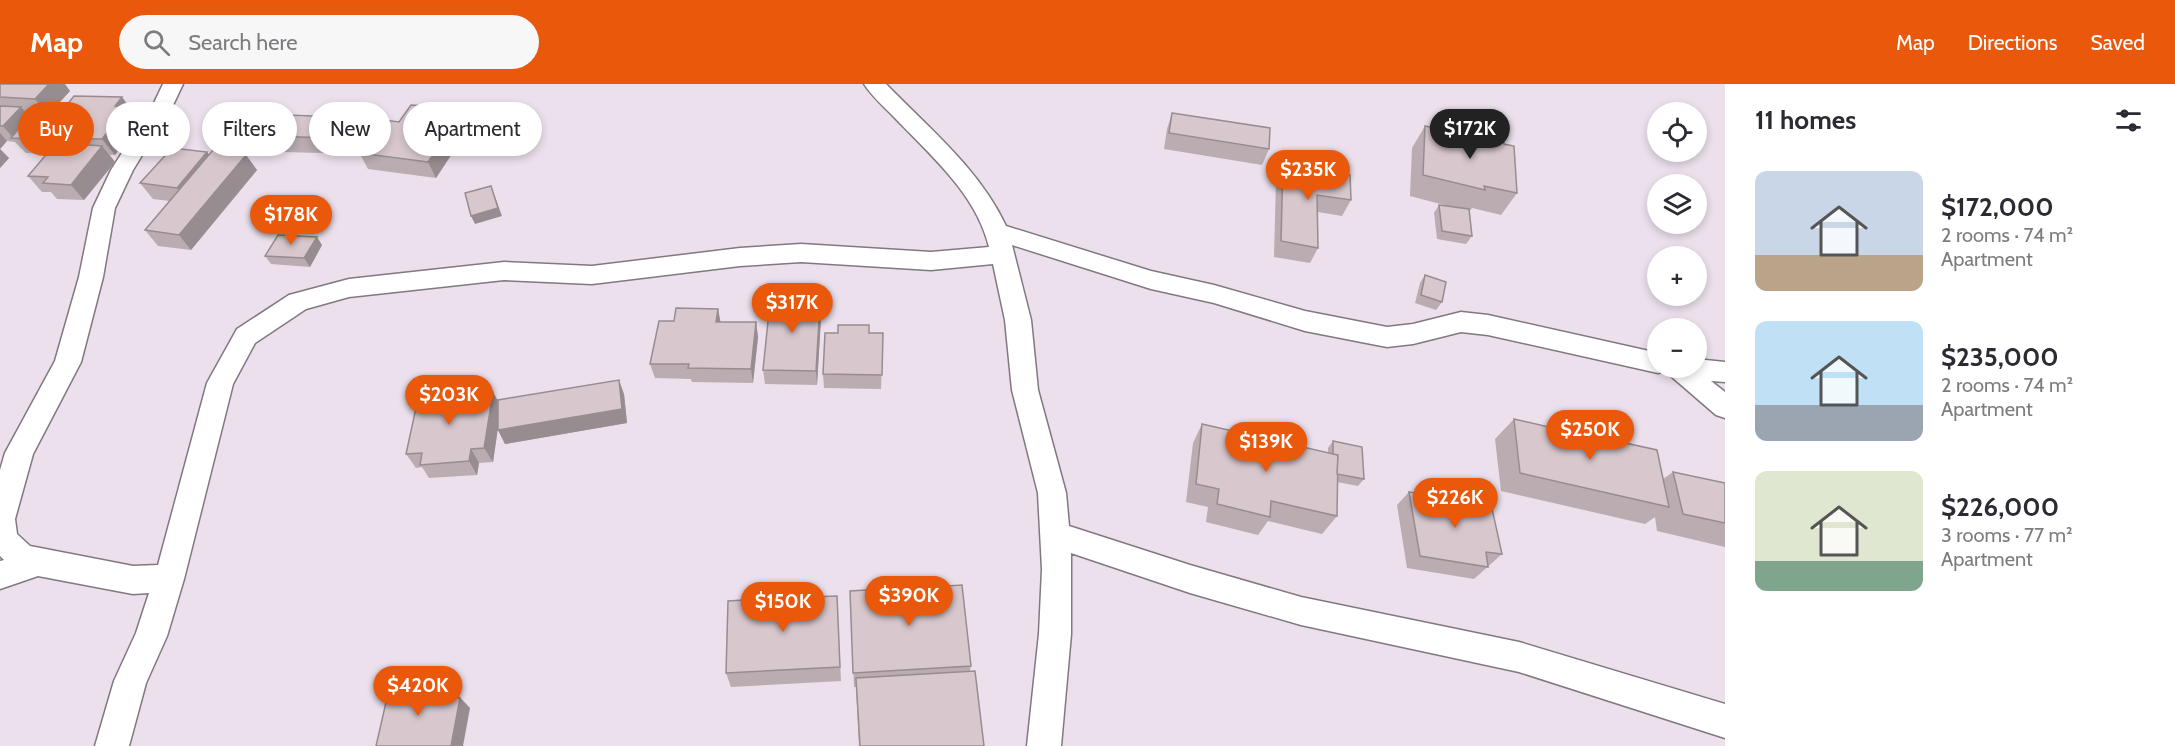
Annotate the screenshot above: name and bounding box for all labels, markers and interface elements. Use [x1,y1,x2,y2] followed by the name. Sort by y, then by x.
[119,15,539,69] search box
[30,25,83,59] text: Map
[140,26,173,59] icon: search
[188,29,297,56] text: Search here
[1896,30,1935,55] text: Map
[1968,30,2057,55] text: Directions
[2090,30,2145,55] text: Saved
[18,102,94,156] chip: Buy
[106,102,190,156] chip: Rent
[202,102,297,156] chip: Filters
[309,102,391,156] chip: New
[403,102,542,156] chip: Apartment
[1647,102,1707,378] map controls
[1647,102,1707,162] button: locate
[1755,104,1856,136] text: 11 homes
[2112,104,2145,137] icon: filters
[1428,109,1512,160] pin: $172K
[1444,116,1496,140] text: $172K
[1266,150,1350,201] pin: $235K
[1280,157,1336,181] text: $235K
[1647,174,1707,234] button: layers
[1941,191,2054,223] text: $172,000
[249,195,333,246] pin: $178K
[1803,195,1875,267] icon: home
[264,202,318,226] text: $178K
[1941,223,2073,247] text: 2 rooms · 74 m²
[1647,246,1707,306] button: +
[1941,247,2033,271] text: Apartment
[750,283,834,334] pin: $317K
[766,290,818,314] text: $317K
[1647,318,1707,378] button: −
[1941,341,2059,373] text: $235,000
[1803,345,1875,417] icon: home
[1941,373,2073,397] text: 2 rooms · 74 m²
[407,375,491,426] pin: $203K
[419,382,479,406] text: $203K
[1941,397,2033,421] text: Apartment
[1548,410,1632,461] pin: $250K
[1560,417,1620,441] text: $250K
[1224,422,1308,473] pin: $139K
[1239,429,1293,453] text: $139K
[1413,478,1497,529] pin: $226K
[1427,485,1483,509] text: $226K
[1941,491,2059,523] text: $226,000
[1803,495,1875,567] icon: home
[1941,523,2073,547] text: 3 rooms · 77 m²
[1941,547,2033,571] text: Apartment
[867,576,951,627] pin: $390K
[741,582,825,633] pin: $150K
[879,583,939,607] text: $390K
[755,589,811,613] text: $150K
[376,666,460,717] pin: $420K
[387,673,449,697] text: $420K

